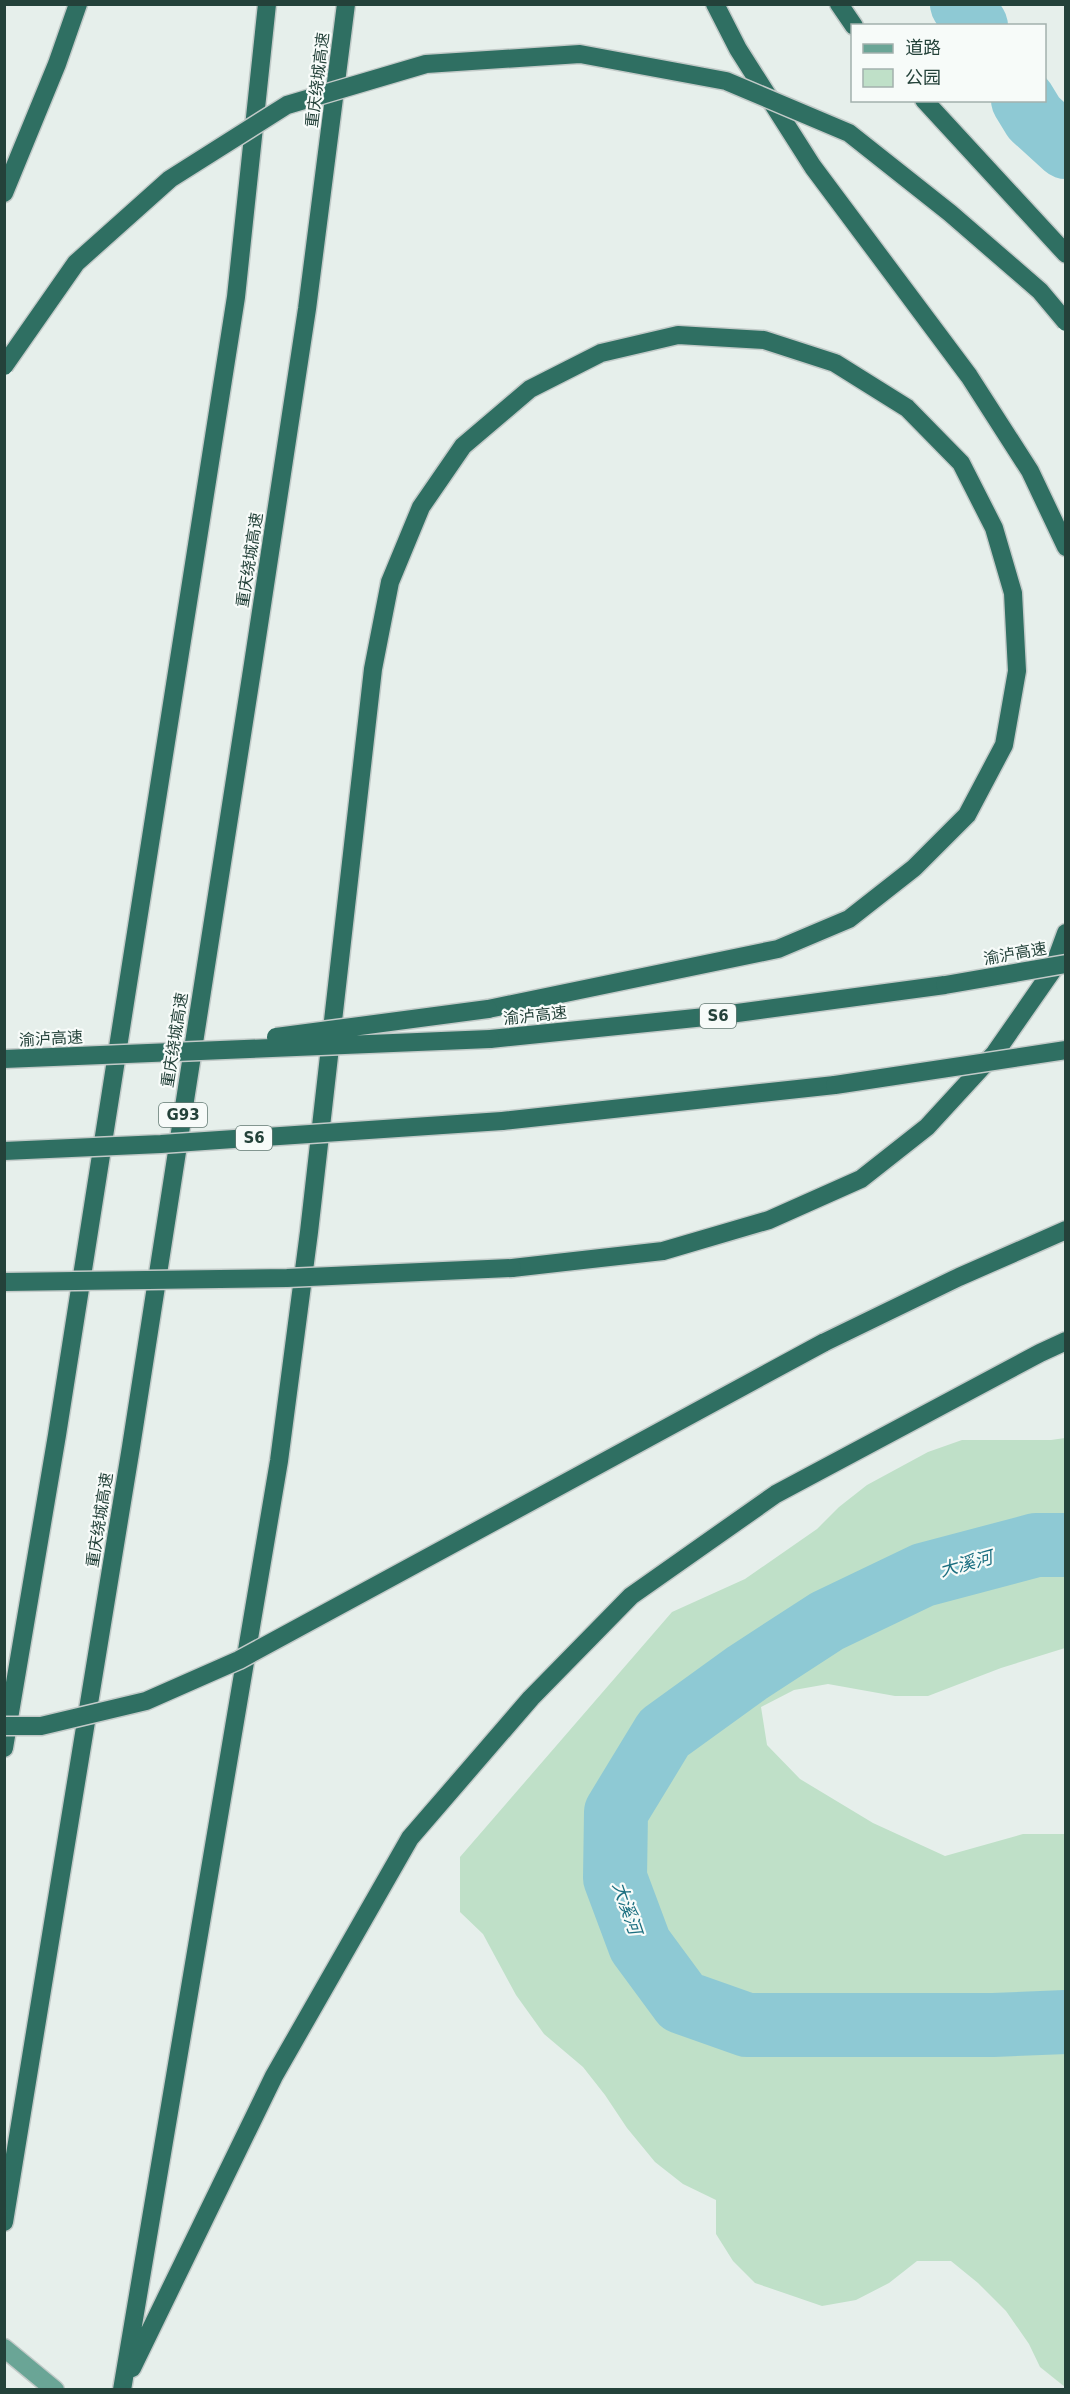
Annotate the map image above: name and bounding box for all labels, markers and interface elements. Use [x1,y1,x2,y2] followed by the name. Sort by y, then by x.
[851,24,1046,102] legend
[302,31,333,129] street label: 重庆绕城高速
[905,37,941,58] text: 道路
[905,67,941,88] text: 公园
[233,511,266,609] street label: 重庆绕城高速
[982,939,1048,968] street label: 渝泸高速
[158,991,191,1089] street label: 重庆绕城高速
[502,1003,568,1028] street label: 渝泸高速
[700,1004,736,1028] road number: S6
[19,1027,83,1050] street label: 渝泸高速
[159,1103,207,1127] road number: G93
[236,1126,272,1150] road number: S6
[83,1471,116,1569] street label: 重庆绕城高速
[937,1546,998,1581] water label: 大溪河
[609,1879,647,1940] water label: 大溪河

